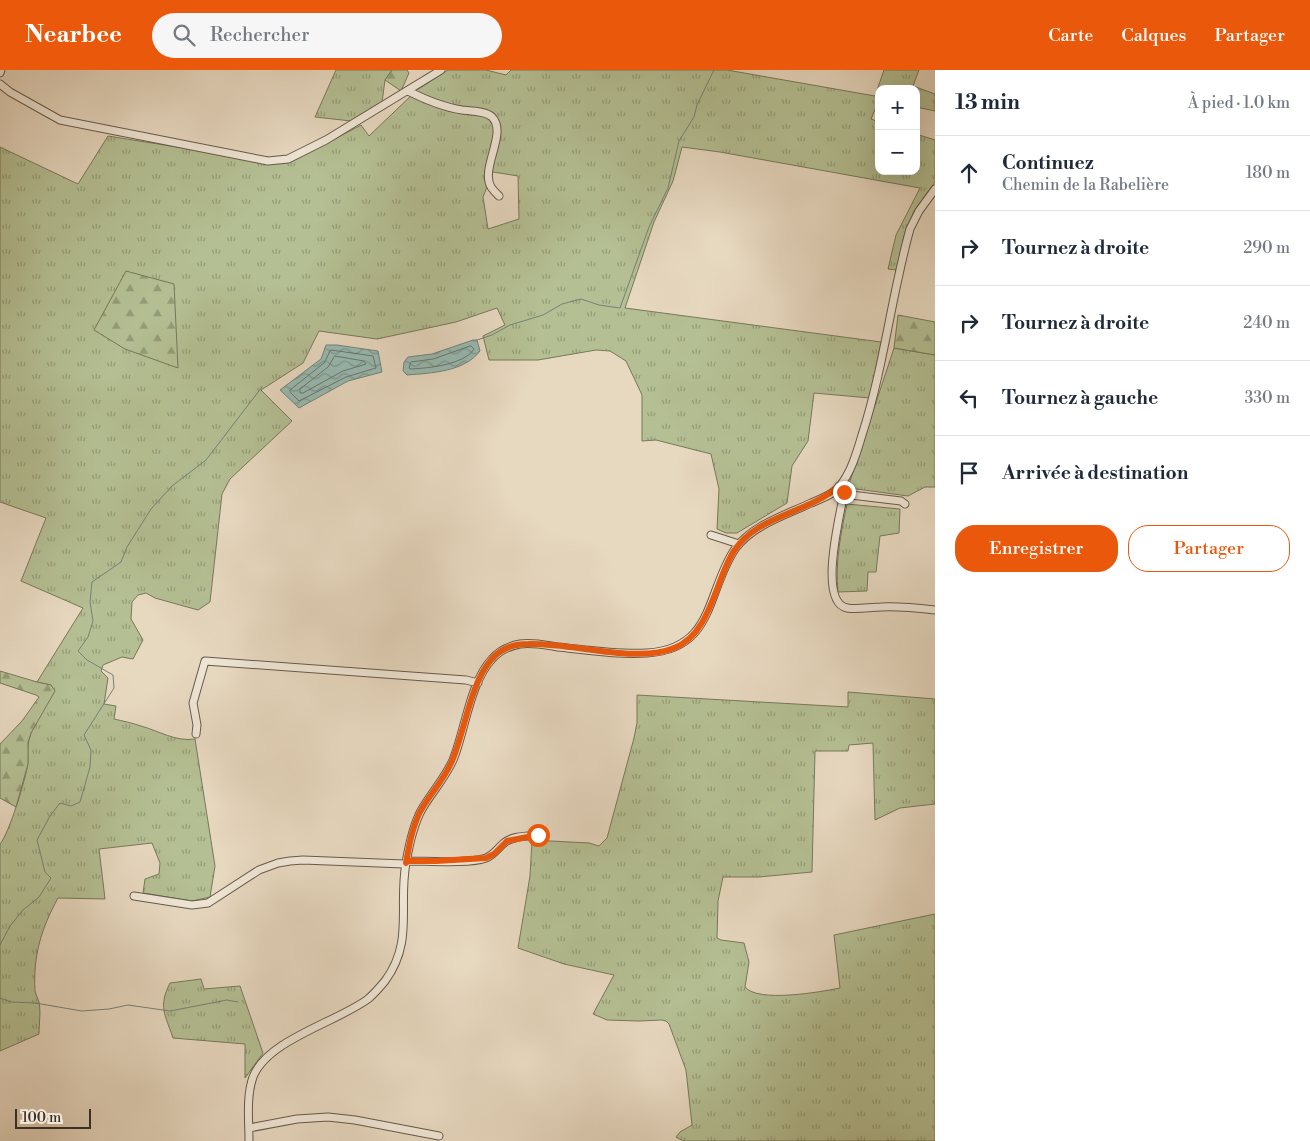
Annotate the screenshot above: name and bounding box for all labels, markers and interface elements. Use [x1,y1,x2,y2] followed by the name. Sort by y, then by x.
[152,13,502,58] search box
[25,20,122,50] text: Nearbee
[170,21,198,49] icon: search
[210,23,309,47] text: Rechercher
[1048,24,1093,47] text: Carte
[1121,24,1186,47] text: Calques
[1214,24,1285,47] text: Partager
[875,85,920,175] map controls
[875,85,920,130] button: +
[955,90,1020,116] text: 13 min
[1188,93,1290,113] text: À pied · 1.0 km
[875,130,920,175] button: −
[1002,151,1094,175] text: Continuez
[955,159,983,187] icon: ahead
[1246,163,1290,183] text: 180 m
[1002,175,1169,195] text: Chemin de la Rabelière
[955,234,983,262] icon: right
[1002,236,1149,260] text: Tournez à droite
[1243,238,1290,258] text: 290 m
[955,309,983,337] icon: right
[1002,311,1149,335] text: Tournez à droite
[1243,313,1290,333] text: 240 m
[955,384,983,412] icon: left
[1002,386,1158,410] text: Tournez à gauche
[1244,388,1290,408] text: 330 m
[955,459,983,487] icon: arrive
[1002,461,1188,485] text: Arrivée à destination
[833,481,856,504] route end
[955,525,1118,572] button: Enregistrer
[1128,525,1290,572] button: Partager
[527,824,550,847] route start
[15,1106,91,1129] scale bar
[22,1109,61,1127] text: 100 m

